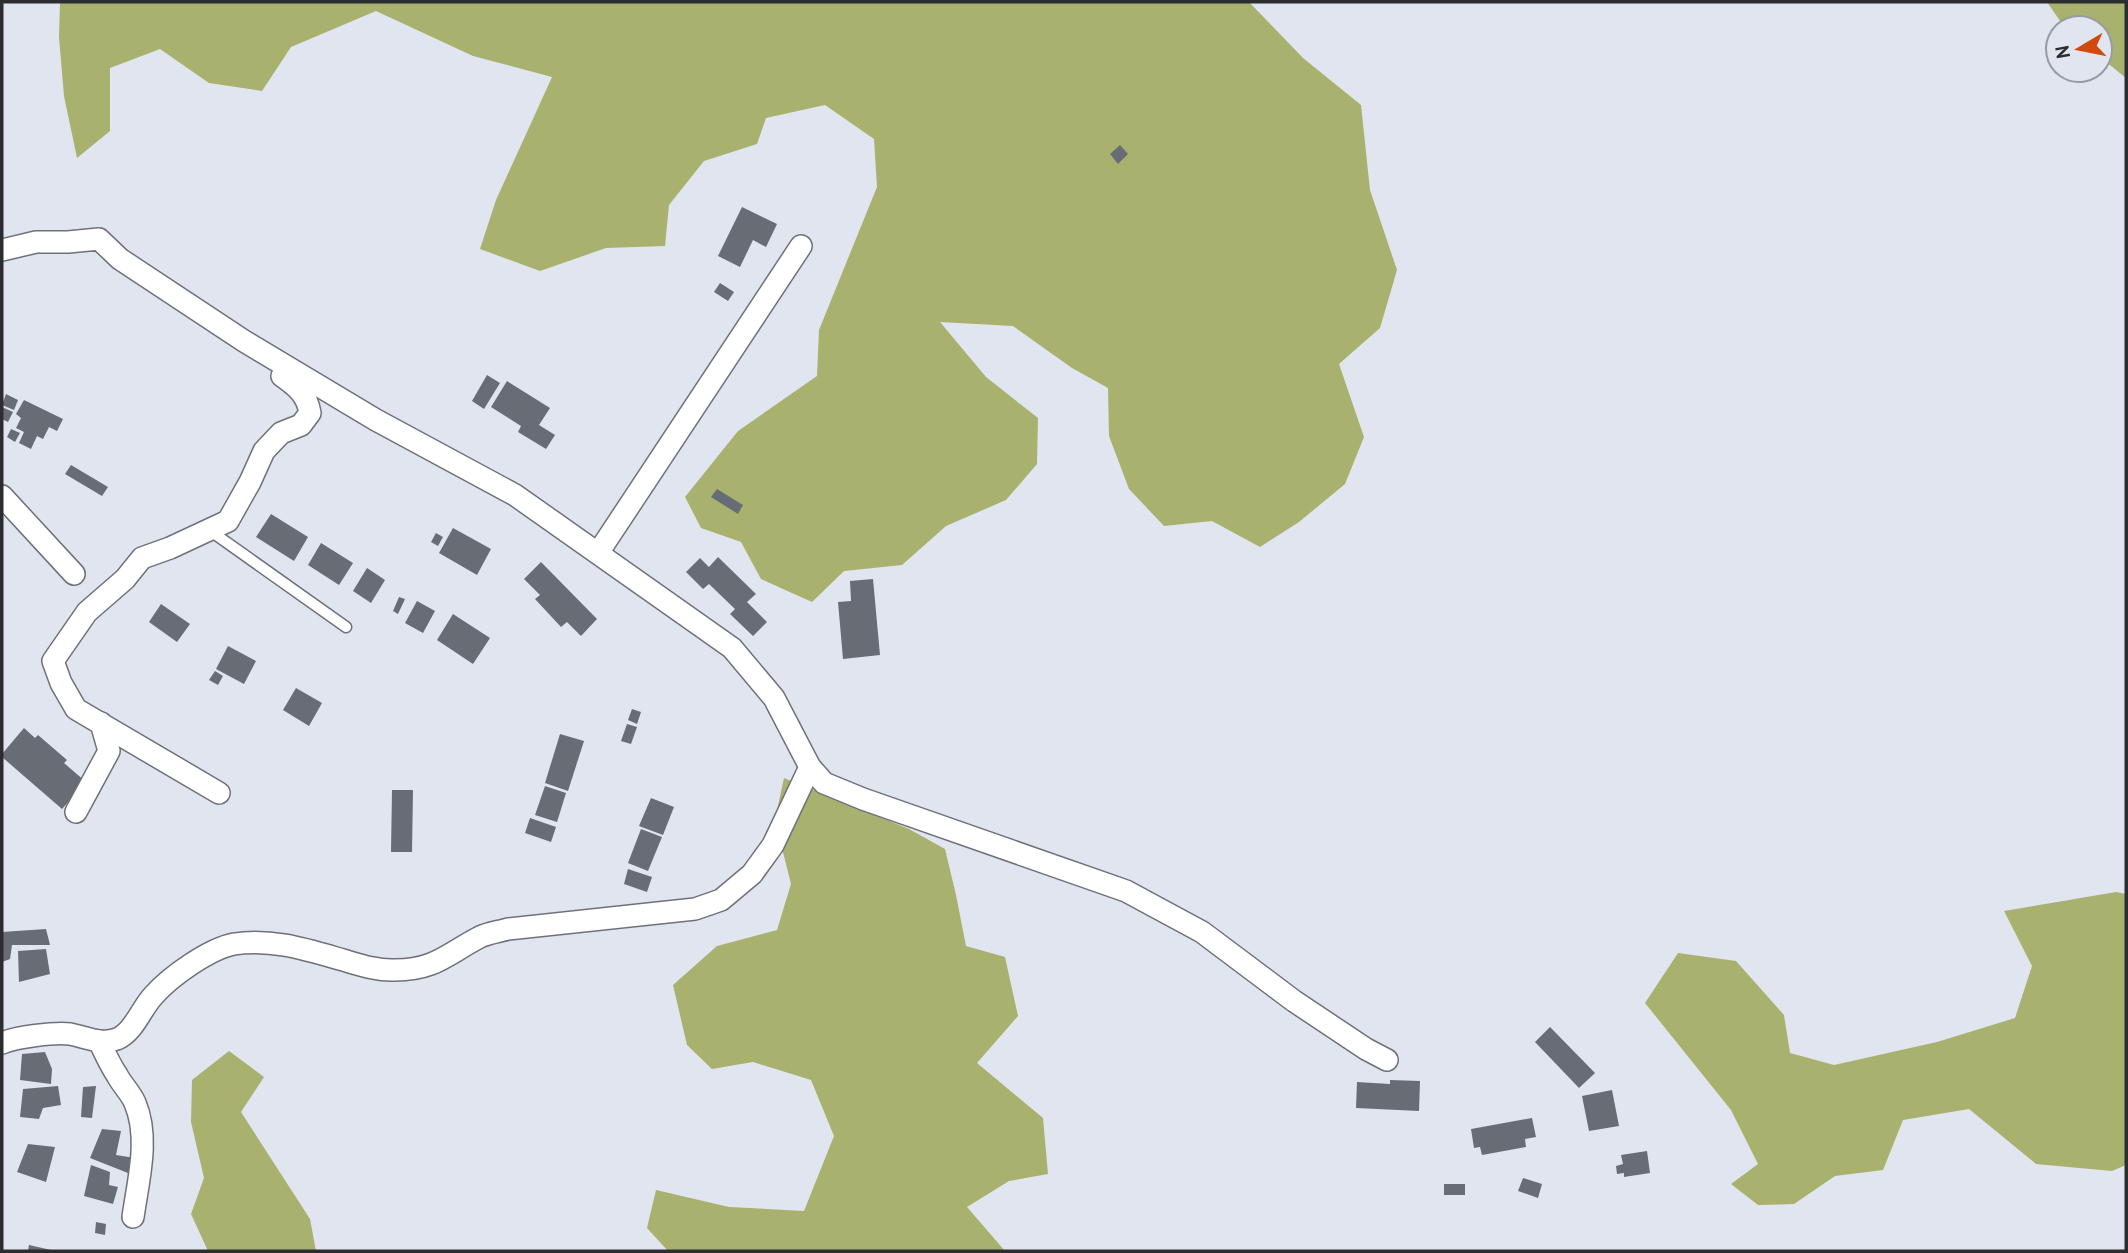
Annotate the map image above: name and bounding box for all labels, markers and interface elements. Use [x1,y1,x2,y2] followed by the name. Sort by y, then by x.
[2044,14,2114,84] north arrow
[2049,44,2075,60] text: N

